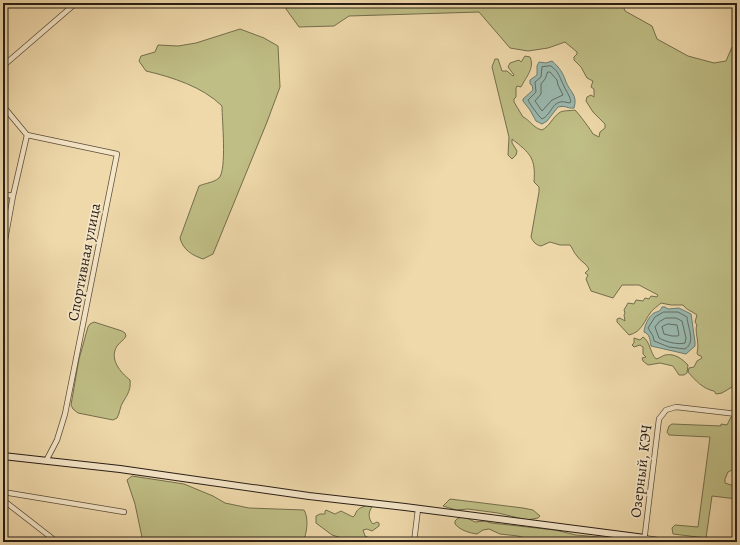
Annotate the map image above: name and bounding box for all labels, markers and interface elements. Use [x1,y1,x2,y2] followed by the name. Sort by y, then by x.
[63,201,105,323] street label: Спортивная улица
[625,423,657,519] street label: Озерный, КЭЧ

